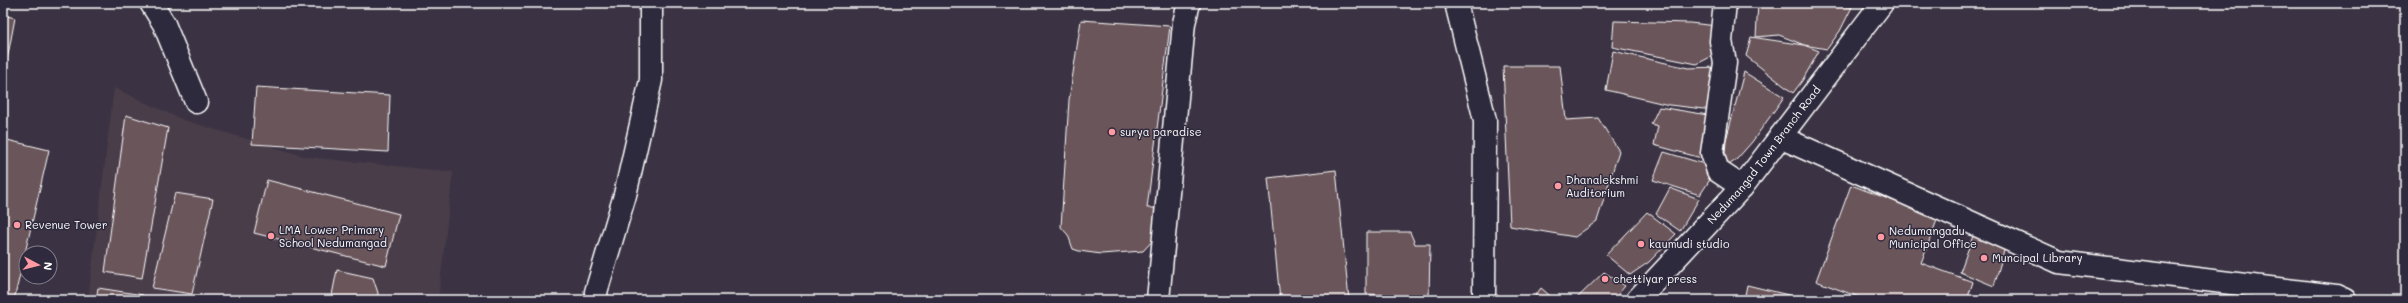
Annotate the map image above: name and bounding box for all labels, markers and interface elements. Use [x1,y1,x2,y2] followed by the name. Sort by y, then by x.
[1704,82,1824,227] street label: Nedumangad Town Branch Road
[1120,124,1202,139] place label: surya paradise
[1107,127,1117,137] marker: surya paradise
[1566,172,1639,200] place label: Dhanalekshmi Auditorium
[1553,181,1563,191] marker: Dhanalekshmi Auditorium
[25,217,107,232] place label: Revenue Tower
[12,220,22,230] marker: Revenue Tower
[279,222,387,250] place label: LMA Lower Primary School Nedumangad
[1889,223,1977,251] place label: Nedumangadu Municipal Office
[266,231,276,241] marker: LMA Lower Primary School Nedumangad
[1876,232,1886,242] marker: Nedumangadu Municipal Office
[1649,236,1730,251] place label: kaumudi studio
[1636,239,1646,249] marker: kaumudi studio
[18,245,58,285] north arrow
[1992,250,2083,265] place label: Muncipal Library
[1979,253,1989,263] marker: Muncipal Library
[40,261,56,271] text: N
[1613,271,1697,286] place label: chettiyar press
[1600,274,1610,284] marker: chettiyar press

